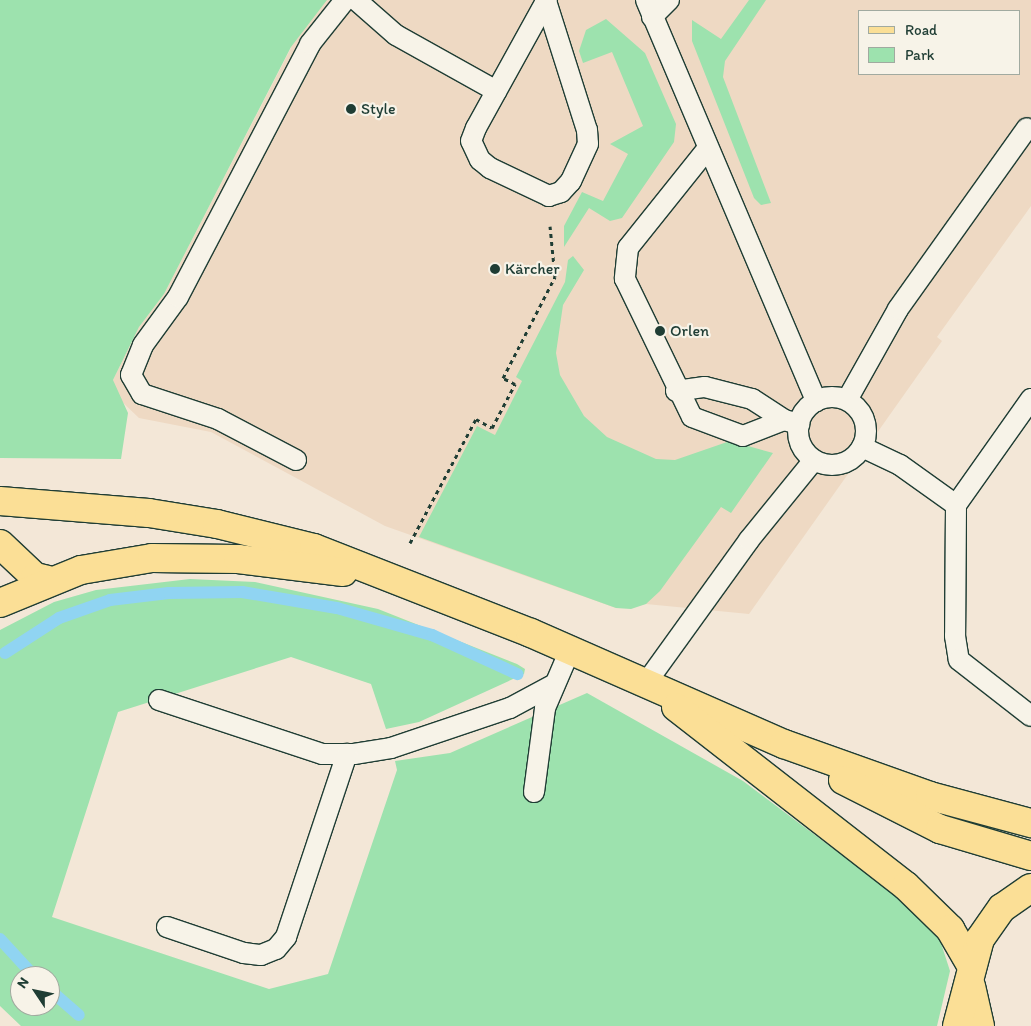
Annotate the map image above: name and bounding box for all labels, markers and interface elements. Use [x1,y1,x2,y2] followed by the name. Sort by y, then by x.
[858,10,1021,75] legend
[905,21,937,39] text: Road
[905,46,935,64] text: Park
[361,99,396,119] place label: Style
[345,103,357,115] marker: Style
[505,259,560,279] place label: Kärcher
[489,263,501,275] marker: Kärcher
[670,321,709,341] place label: Orlen
[654,325,666,337] marker: Orlen
[10,966,60,1016] north arrow
[13,974,33,992] text: N

